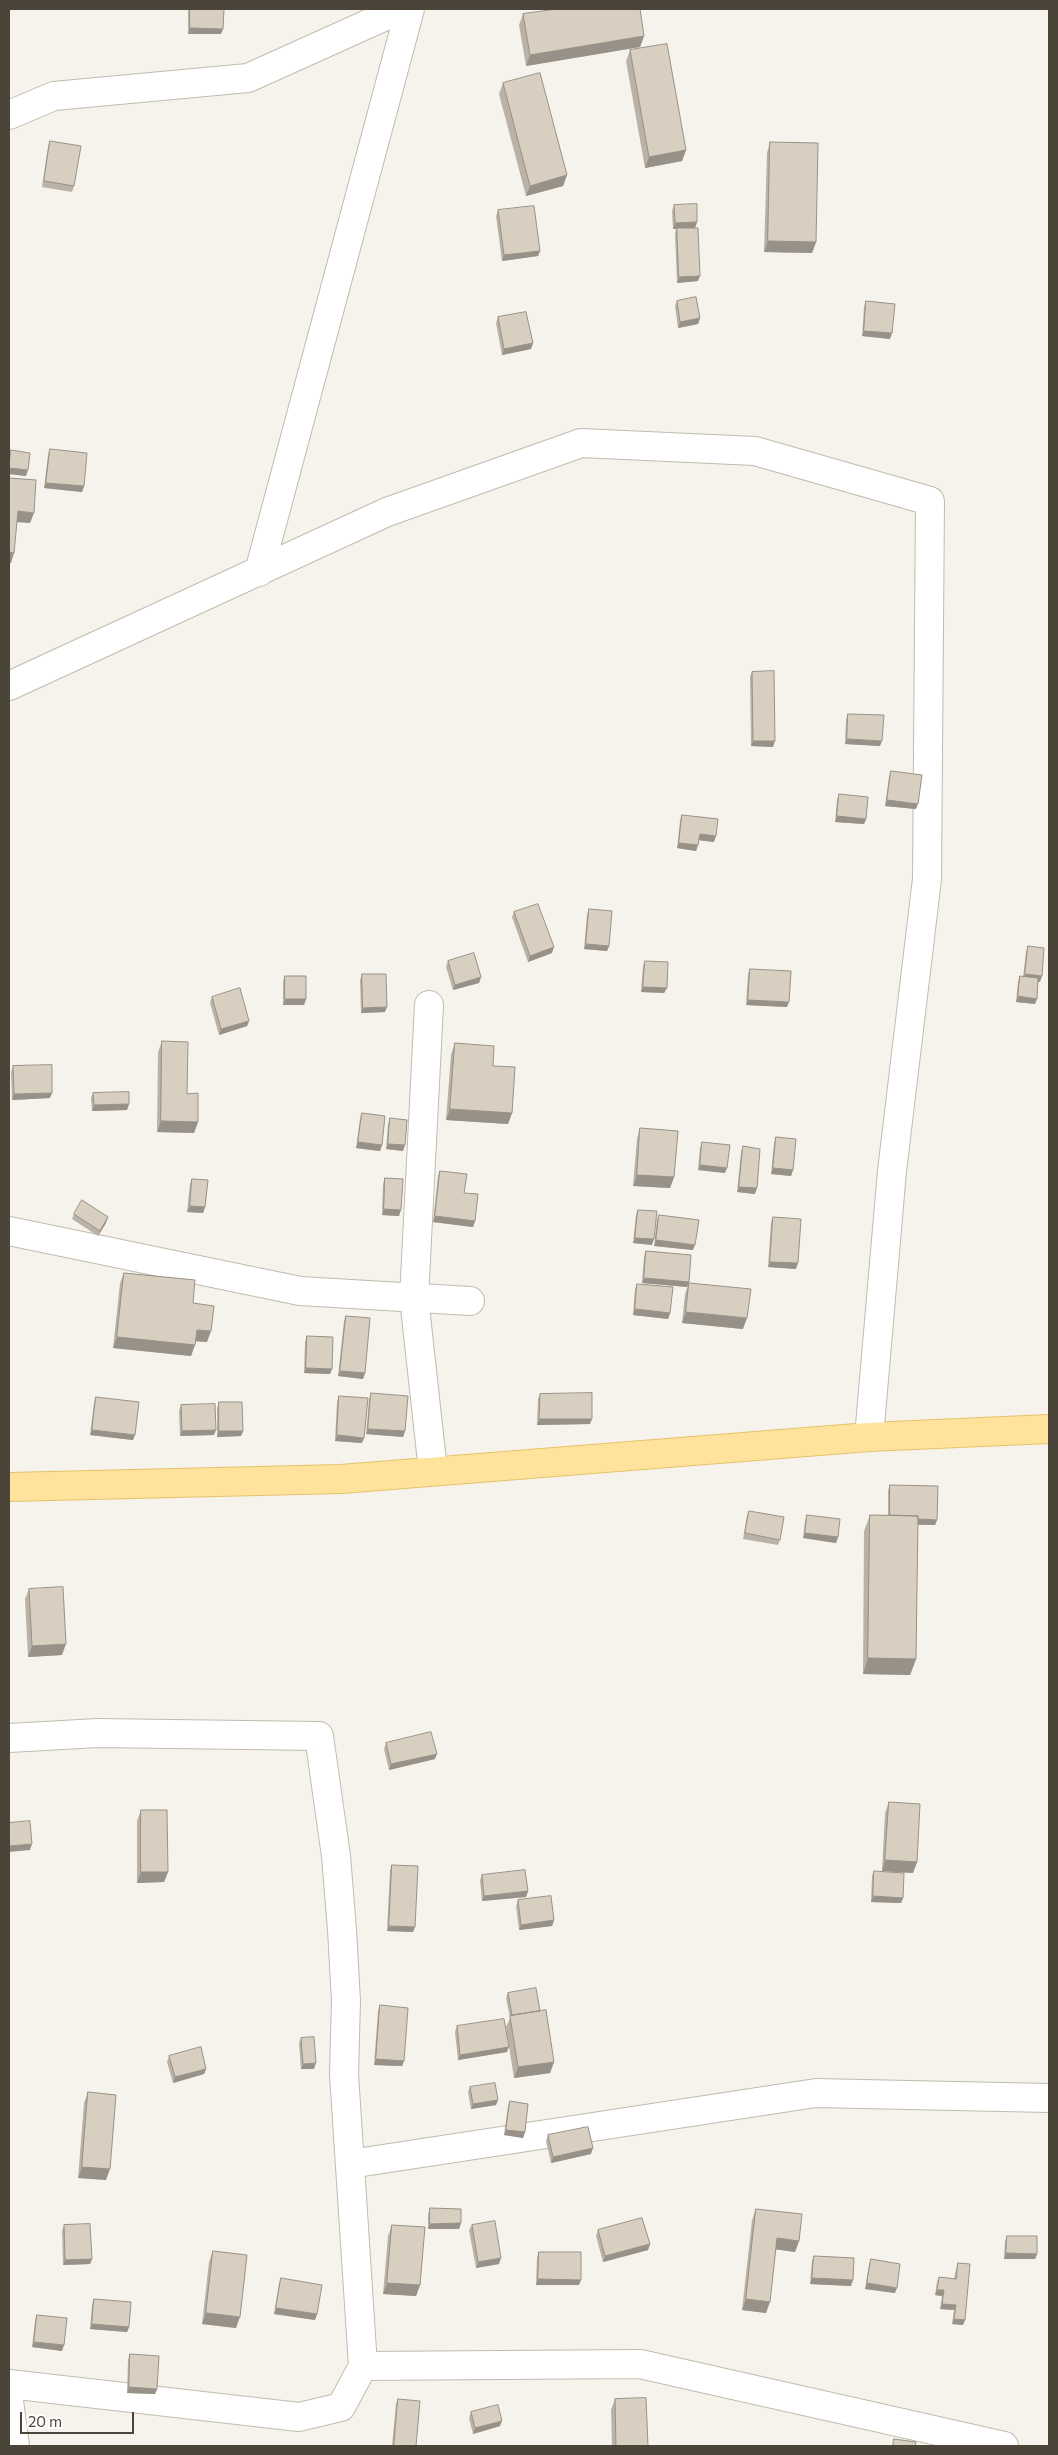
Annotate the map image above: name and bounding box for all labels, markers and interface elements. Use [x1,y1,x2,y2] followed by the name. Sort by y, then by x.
[22,2402,136,2434] scale bar
[28,2412,62,2430] text: 20 m

